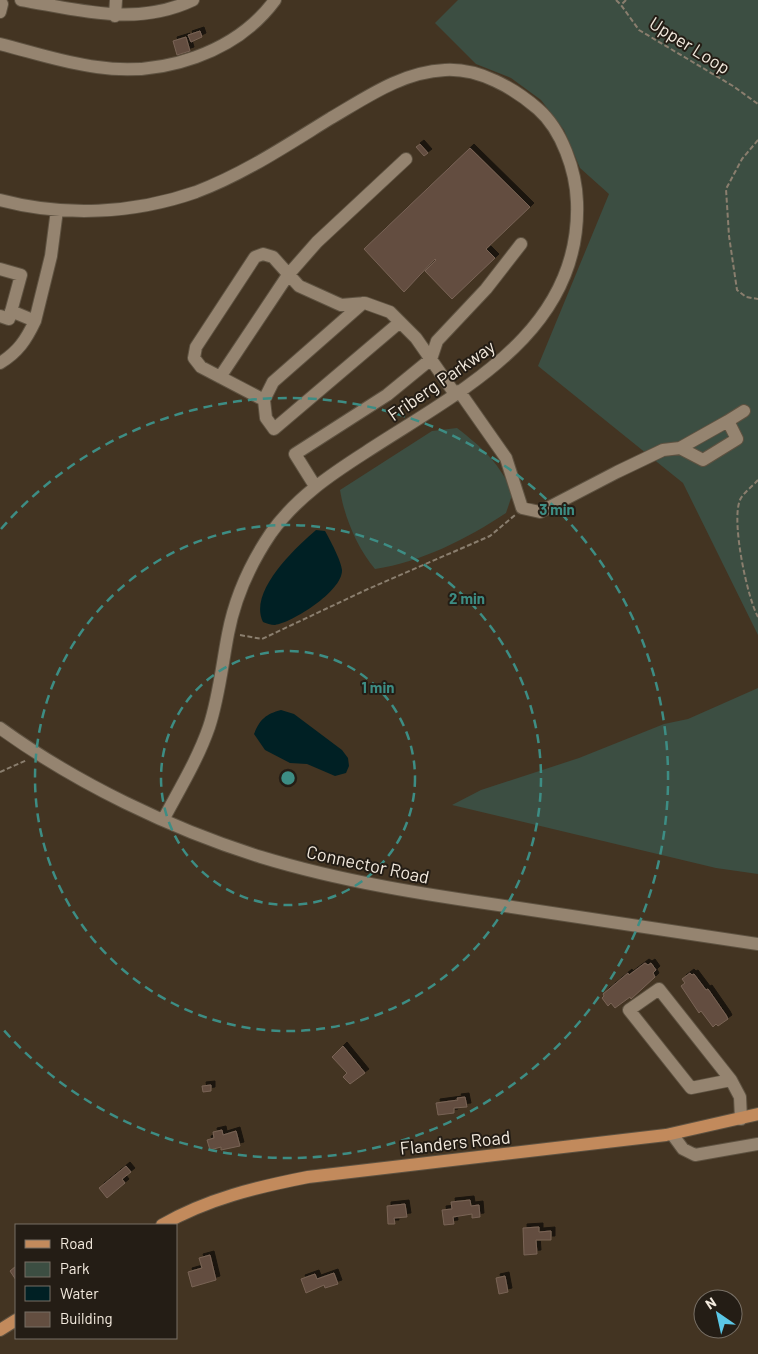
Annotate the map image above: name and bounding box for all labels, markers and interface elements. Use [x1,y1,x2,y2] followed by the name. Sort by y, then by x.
[646,12,734,78] street label: Upper Loop
[383,335,499,425] street label: Friberg Parkway
[539,500,575,518] text: 3 min
[449,589,485,607] text: 2 min
[362,678,394,696] text: 1 min
[279,769,297,787] centre of rings
[305,840,431,888] street label: Connector Road
[399,1125,511,1159] street label: Flanders Road
[15,1224,178,1339] legend
[60,1234,93,1252] text: Road
[60,1259,90,1277] text: Park
[60,1284,99,1302] text: Water
[693,1289,743,1339] north arrow
[702,1293,719,1312] text: N
[60,1309,113,1327] text: Building

